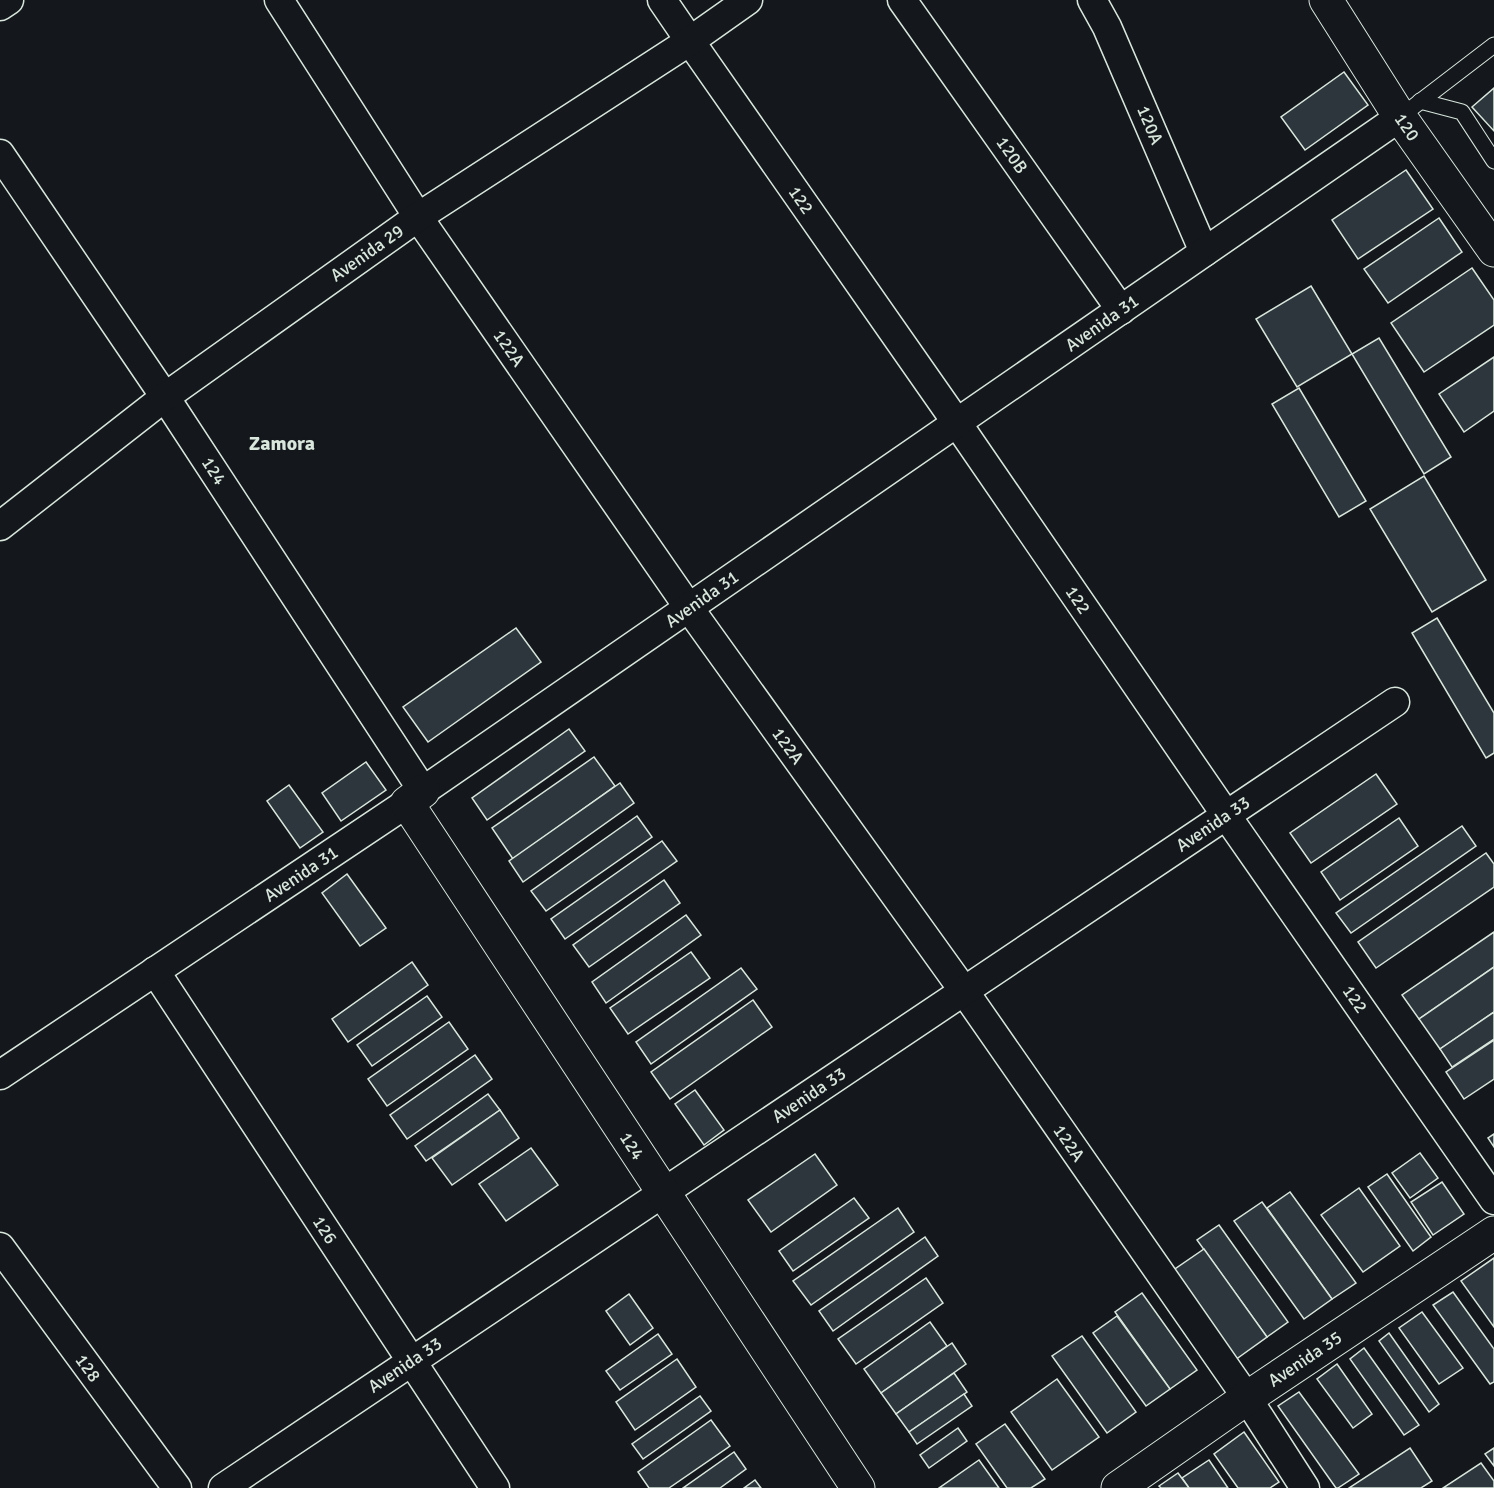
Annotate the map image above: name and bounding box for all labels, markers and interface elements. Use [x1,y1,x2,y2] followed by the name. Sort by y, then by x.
[1132,102,1168,148] street label: 120A
[1390,109,1424,145] street label: 120
[991,132,1033,178] street label: 120B
[784,182,818,218] street label: 122
[326,220,408,286] street label: Avenida 29
[1061,290,1143,356] street label: Avenida 31
[488,325,530,371] street label: 122A
[249,431,315,456] district label: Zamora
[197,453,231,489] street label: 124
[661,566,743,632] street label: Avenida 31
[1061,582,1095,618] street label: 122
[767,723,809,769] street label: 122A
[1172,791,1254,857] street label: Avenida 33
[260,841,342,907] street label: Avenida 31
[1338,981,1372,1017] street label: 122
[768,1062,850,1128] street label: Avenida 33
[1048,1120,1090,1166] street label: 122A
[615,1128,649,1164] street label: 124
[308,1212,342,1248] street label: 126
[1264,1326,1346,1392] street label: Avenida 35
[364,1332,446,1398] street label: Avenida 33
[71,1350,105,1386] street label: 128

